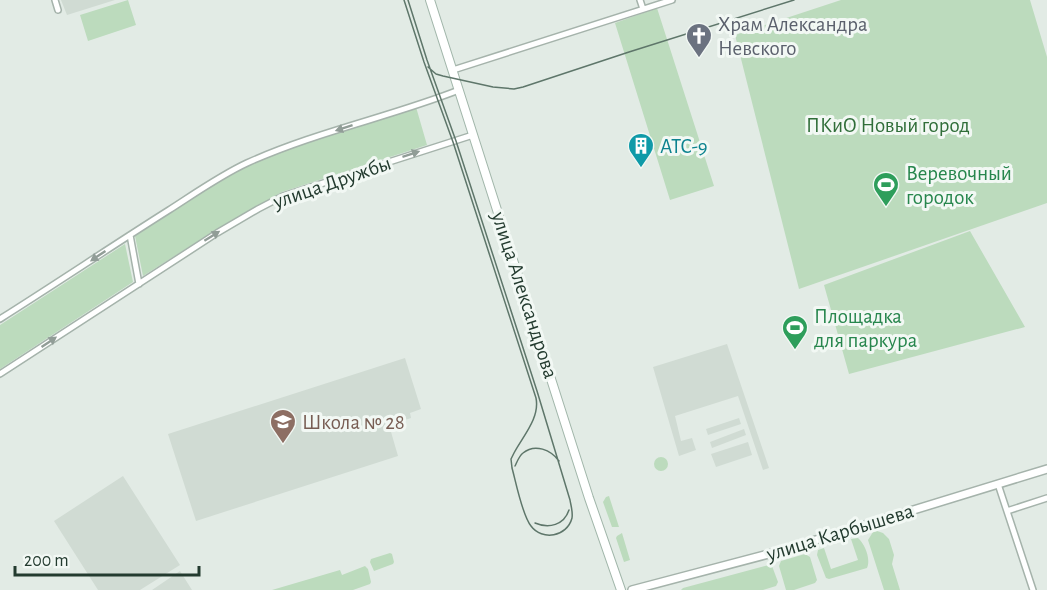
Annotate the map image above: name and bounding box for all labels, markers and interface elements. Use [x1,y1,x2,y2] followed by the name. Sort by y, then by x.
[718,14,868,59] place label: Храм Александра Невского
[684,21,714,59] church icon: Храм Александра Невского
[806,115,970,136] park label: ПКиО Новый город
[335,124,353,133] one-way arrow
[626,131,656,169] building icon: АТС-9
[660,136,708,157] place label: АТС-9
[402,149,420,159] one-way arrow
[270,152,394,213] street label: улица Дружбы
[906,163,1012,208] place label: Веревочный городок
[871,170,901,208] sports icon: Веревочный городок
[487,208,562,382] street label: улица Александрова
[204,230,220,242] one-way arrow
[90,250,106,262] one-way arrow
[814,306,918,351] place label: Площадка для паркура
[780,313,810,351] sports icon: Площадка для паркура
[41,337,57,348] one-way arrow
[268,407,298,445] school or university icon: Школа № 28
[302,412,405,433] place label: Школа № 28
[763,500,917,565] street label: улица Карбышева
[15,539,200,577] scale bar
[24,552,69,570] text: 200 m

